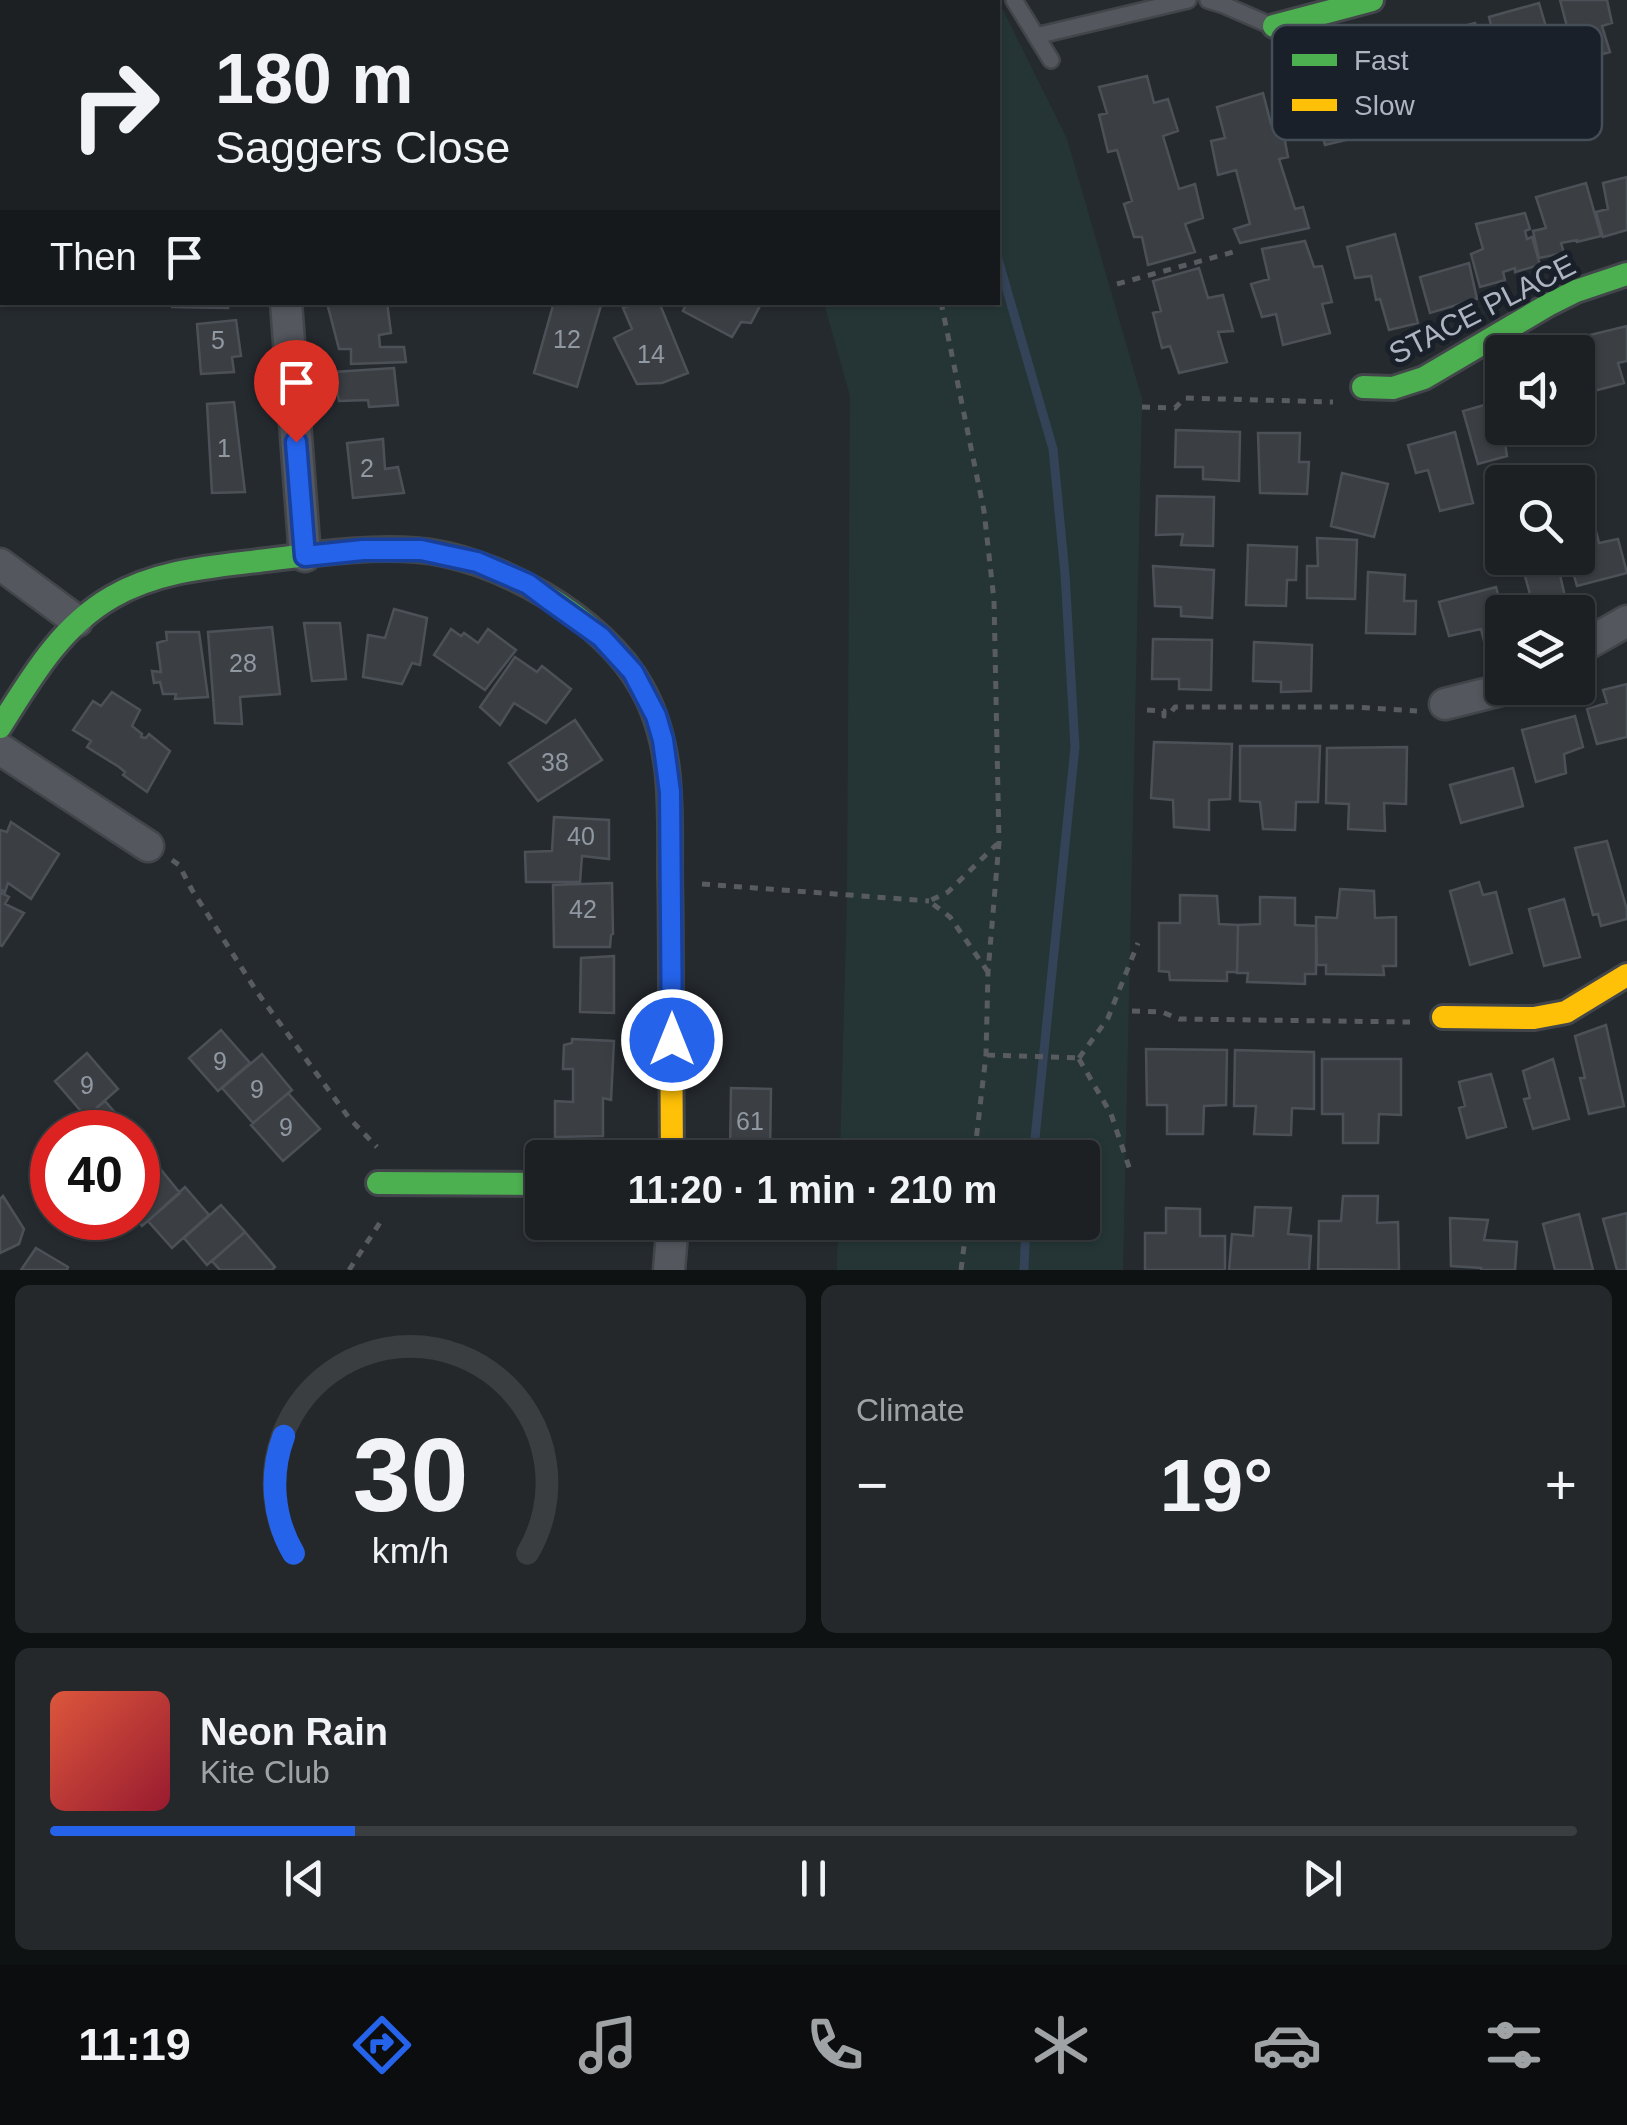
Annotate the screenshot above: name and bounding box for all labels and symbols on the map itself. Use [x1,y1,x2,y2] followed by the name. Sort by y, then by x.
[1272,25,1602,140] legend
[1354,45,1409,76] text: Fast
[1354,90,1415,121] text: Slow
[1383,248,1581,370] street label: STACE PLACE
[553,325,581,353] house number: 12
[211,326,225,354] house number: 5
[254,340,339,443] pin
[637,340,665,368] house number: 14
[217,434,231,462] house number: 1
[360,454,374,482] house number: 2
[229,649,257,677] house number: 28
[541,748,569,776] house number: 38
[567,822,595,850] house number: 40
[569,895,597,923] house number: 42
[620,988,724,1092] position arrow
[213,1047,227,1075] house number: 9
[80,1071,94,1099] house number: 9
[250,1075,264,1103] house number: 9
[736,1107,764,1135] house number: 61
[30,1110,160,1240] speed limit sign: 40
[279,1113,293,1141] house number: 9

